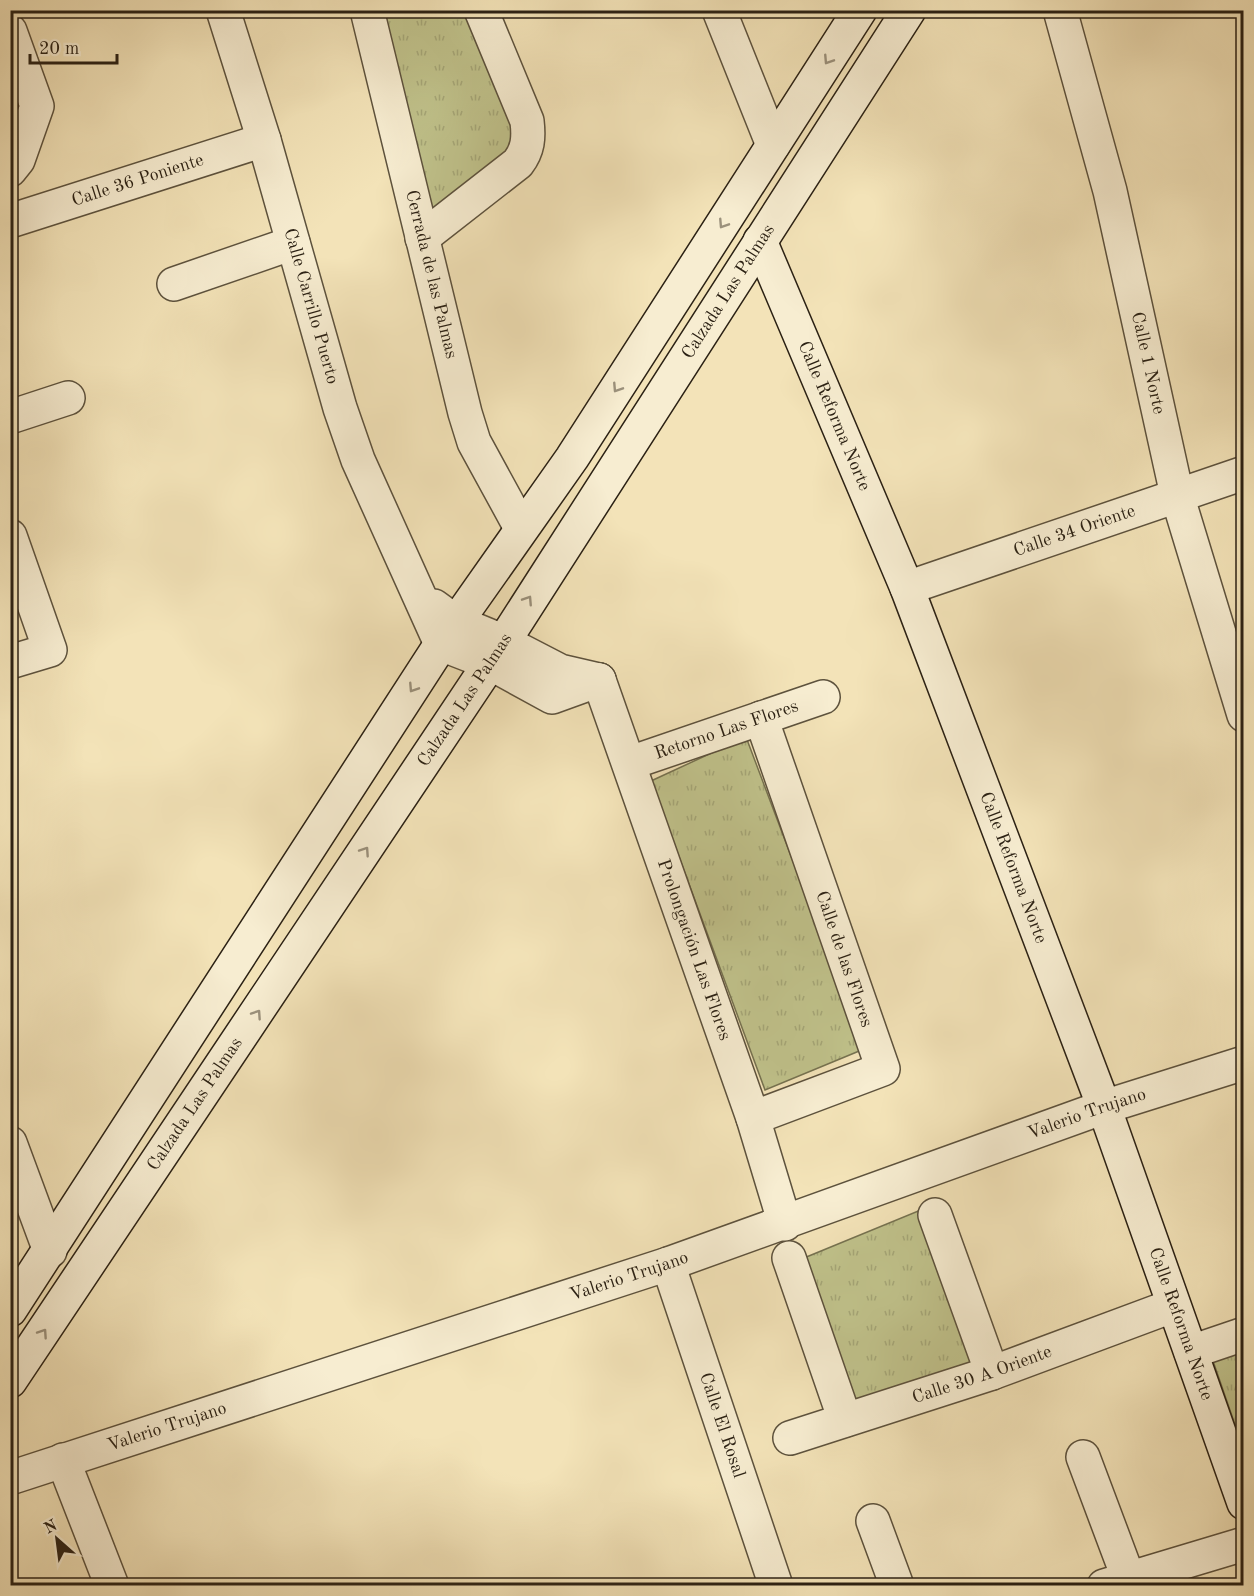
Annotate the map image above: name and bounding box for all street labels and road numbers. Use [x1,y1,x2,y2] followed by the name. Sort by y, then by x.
[69,151,206,210] street label: Calle 36 Poniente
[402,188,461,361] street label: Cerrada de las Palmas
[679,221,778,362] street label: Calzada Las Palmas
[280,226,342,386] street label: Calle Carrillo Puerto
[1128,310,1168,416] street label: Calle 1 Norte
[795,339,874,493] street label: Calle Reforma Norte
[1011,502,1138,560] street label: Calle 34 Oriente
[414,630,516,770] street label: Calzada Las Palmas
[652,697,801,763] street label: Retorno Las Flores
[976,789,1050,946] street label: Calle Reforma Norte
[654,857,734,1043] street label: Prolongación Las Flores
[812,889,876,1030] street label: Calle de las Flores
[144,1034,246,1174] street label: Calzada Las Palmas
[1025,1085,1148,1143] street label: Valerio Trujano
[1145,1245,1216,1403] street label: Calle Reforma Norte
[567,1248,691,1304] street label: Valerio Trujano
[910,1343,1054,1407] street label: Calle 30 A Oriente
[696,1370,748,1480] street label: Calle El Rosal
[105,1399,229,1455] street label: Valerio Trujano

